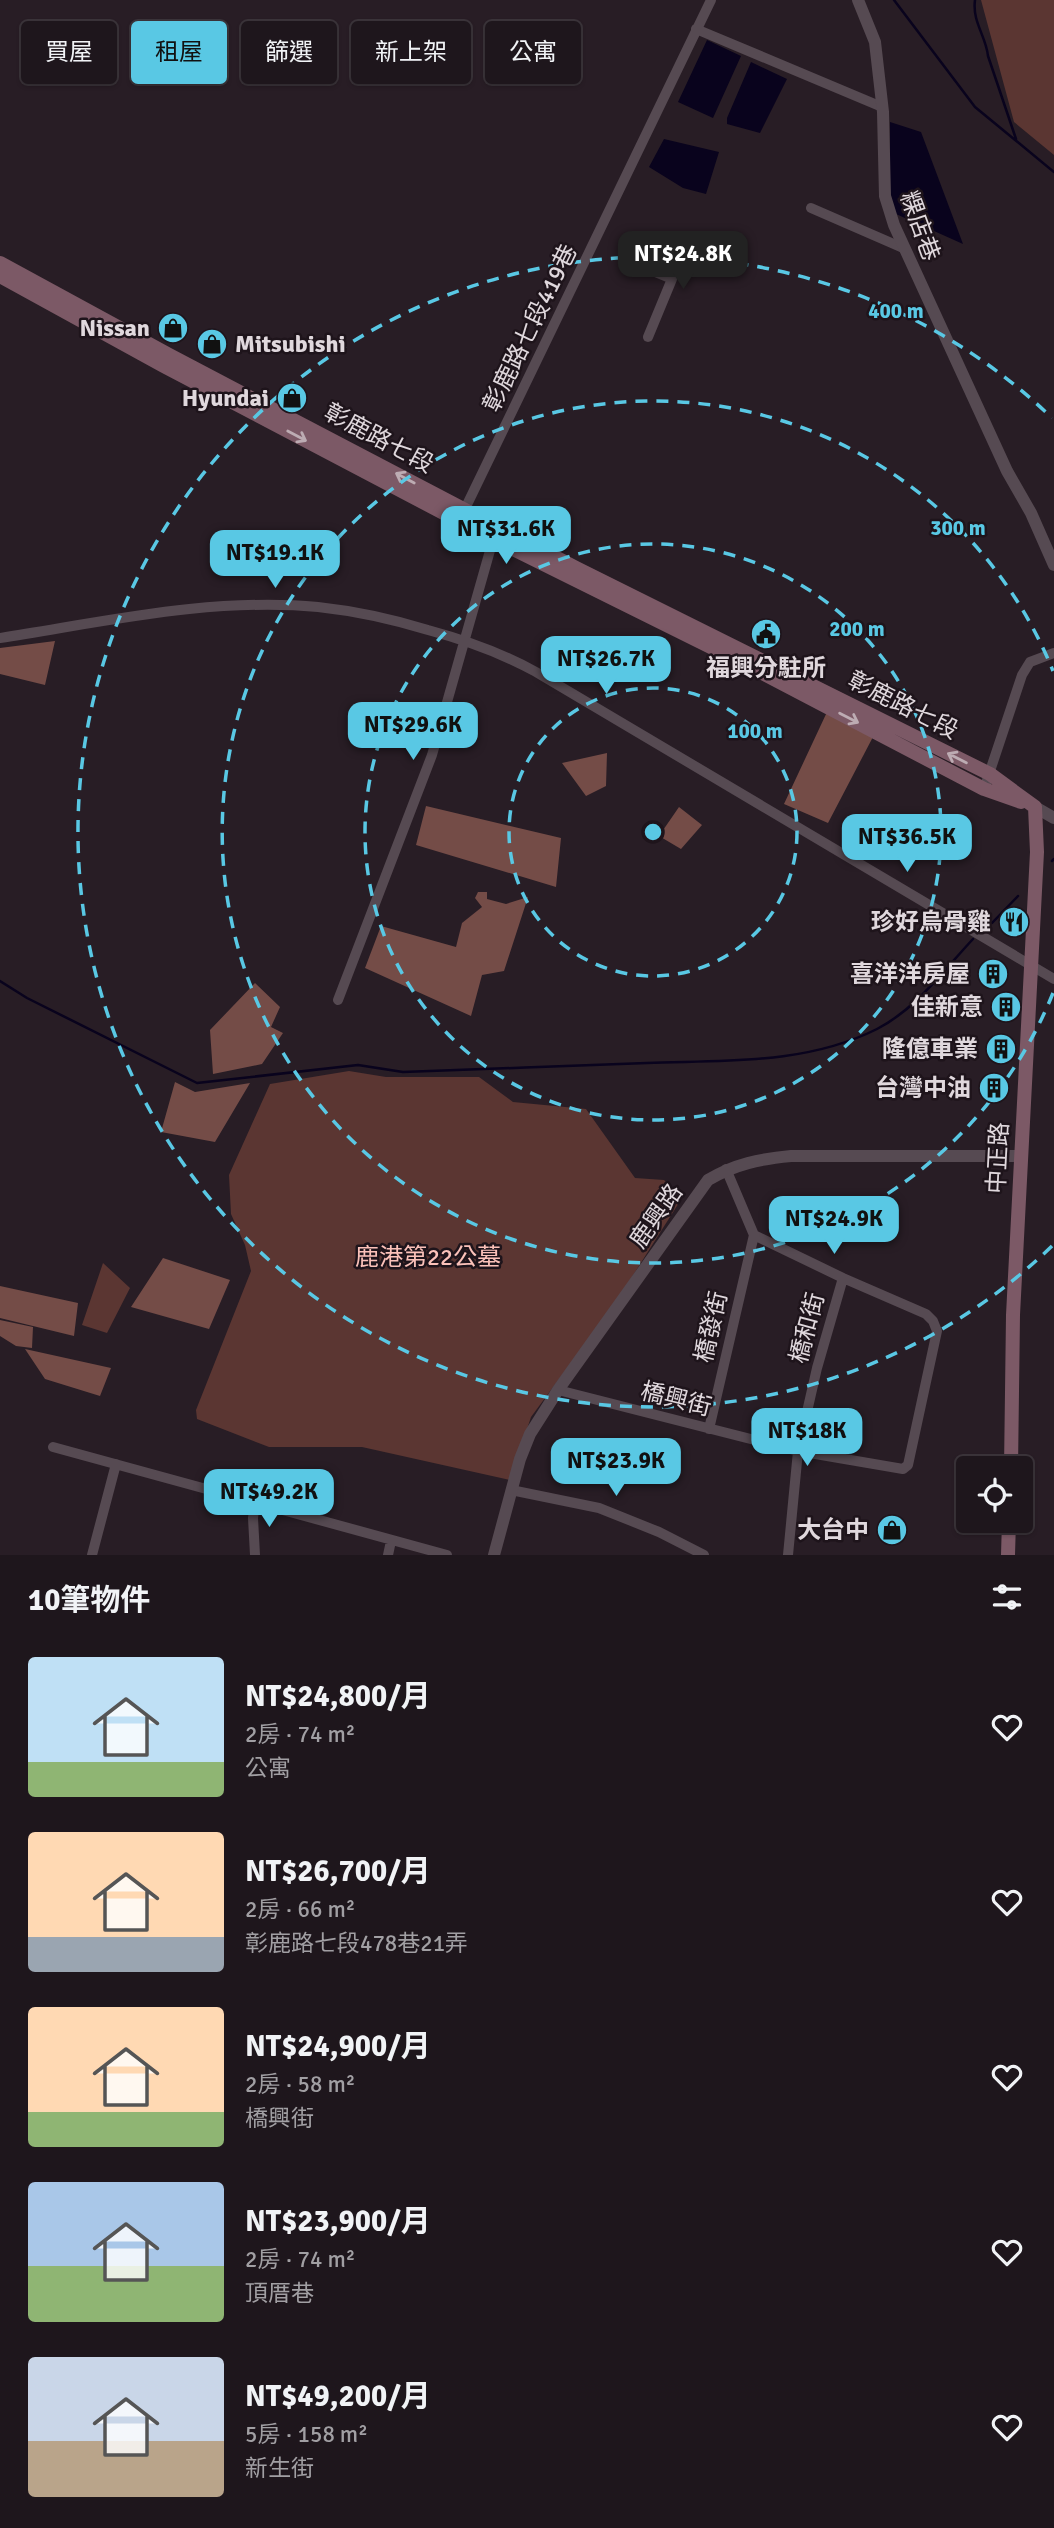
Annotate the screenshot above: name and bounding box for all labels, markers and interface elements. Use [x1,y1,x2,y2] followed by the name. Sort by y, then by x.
[21,21,117,84] chip: 買屋
[131,21,227,84] chip: 租屋
[241,21,337,84] chip: 篩選
[351,21,471,84] chip: 新上架
[485,21,581,84] chip: 公寓
[894,187,946,265] street label: 粿店巷
[611,232,755,291] pin: NT$24.8K
[476,239,584,417] street label: 彰鹿路七段419巷
[634,239,732,268] text: NT$24.8K
[868,298,924,324] text: 400 m
[156,311,190,345] shop icon: Nissan
[79,313,150,343] place label: Nissan
[195,327,229,361] shop icon: Mitsubishi
[235,329,346,359] place label: Mitsubishi
[275,381,309,415] shop icon: Hyundai
[182,383,269,413] place label: Hyundai
[319,397,439,479] street label: 彰鹿路七段
[286,430,307,443] one-way arrow
[395,471,415,485] one-way arrow
[434,506,578,566] pin: NT$31.6K
[457,514,555,543] text: NT$31.6K
[930,515,986,541] text: 300 m
[203,530,347,590] pin: NT$19.1K
[226,538,324,567] text: NT$19.1K
[829,616,885,642] text: 200 m
[749,617,783,651] public building icon: 福興分駐所
[534,636,678,696] pin: NT$26.7K
[557,644,655,673] text: NT$26.7K
[706,653,826,683] place label: 福興分駐所
[843,664,963,746] street label: 彰鹿路七段
[341,702,485,762] pin: NT$29.6K
[364,710,462,739] text: NT$29.6K
[838,711,859,725] one-way arrow
[727,718,783,744] text: 100 m
[947,750,968,764] one-way arrow
[835,814,979,874] pin: NT$36.5K
[641,820,665,844] centre of rings
[858,822,956,851] text: NT$36.5K
[997,905,1031,939] restaurant icon: 珍好烏骨雞
[871,907,991,937] place label: 珍好烏骨雞
[976,957,1010,991] building icon: 喜洋洋房屋
[850,959,970,989] place label: 喜洋洋房屋
[989,990,1023,1024] building icon: 佳新意
[911,992,983,1022] place label: 佳新意
[984,1032,1018,1066] building icon: 隆億車業
[882,1034,978,1064] place label: 隆億車業
[977,1071,1011,1105] building icon: 台灣中油
[875,1073,971,1103] place label: 台灣中油
[981,1121,1015,1195] street label: 中正路
[623,1178,689,1254] street label: 鹿興路
[762,1196,906,1256] pin: NT$24.9K
[785,1204,883,1233] text: NT$24.9K
[355,1242,501,1272] park label: 鹿港第22公墓
[688,1289,734,1365] street label: 橋發街
[783,1289,831,1367] street label: 橋和街
[637,1376,715,1422] street label: 橋興街
[750,1408,864,1468] pin: NT$18K
[767,1416,847,1445] text: NT$18K
[544,1438,688,1498] pin: NT$23.9K
[567,1446,665,1475] text: NT$23.9K
[956,1456,1033,1533] map controls
[956,1456,1033,1533] button: locate
[197,1470,341,1529] pin: NT$49.2K
[220,1477,318,1506] text: NT$49.2K
[875,1513,909,1547] shop icon: 大台中
[797,1515,869,1545] place label: 大台中
[988,1578,1026,1616] icon: filters
[28,1582,150,1619] text: 10筆物件
[245,1678,431,1715] text: NT$24,800/月
[84,1685,168,1769] icon: home
[988,1708,1026,1746] icon: heart
[245,1720,355,1749] text: 2房 · 74 m²
[245,1754,291,1783] text: 公寓
[245,1853,431,1890] text: NT$26,700/月
[84,1860,168,1944] icon: home
[988,1883,1026,1921] icon: heart
[245,1895,355,1924] text: 2房 · 66 m²
[245,1929,468,1958] text: 彰鹿路七段478巷21弄
[245,2028,431,2065] text: NT$24,900/月
[84,2035,168,2119] icon: home
[988,2058,1026,2096] icon: heart
[245,2070,355,2099] text: 2房 · 58 m²
[245,2104,314,2133] text: 橋興街
[245,2203,431,2240] text: NT$23,900/月
[84,2210,168,2294] icon: home
[988,2233,1026,2271] icon: heart
[245,2245,355,2274] text: 2房 · 74 m²
[245,2279,314,2308] text: 頂厝巷
[245,2378,431,2415] text: NT$49,200/月
[84,2385,168,2469] icon: home
[988,2408,1026,2446] icon: heart
[245,2420,368,2449] text: 5房 · 158 m²
[245,2454,314,2483] text: 新生街

